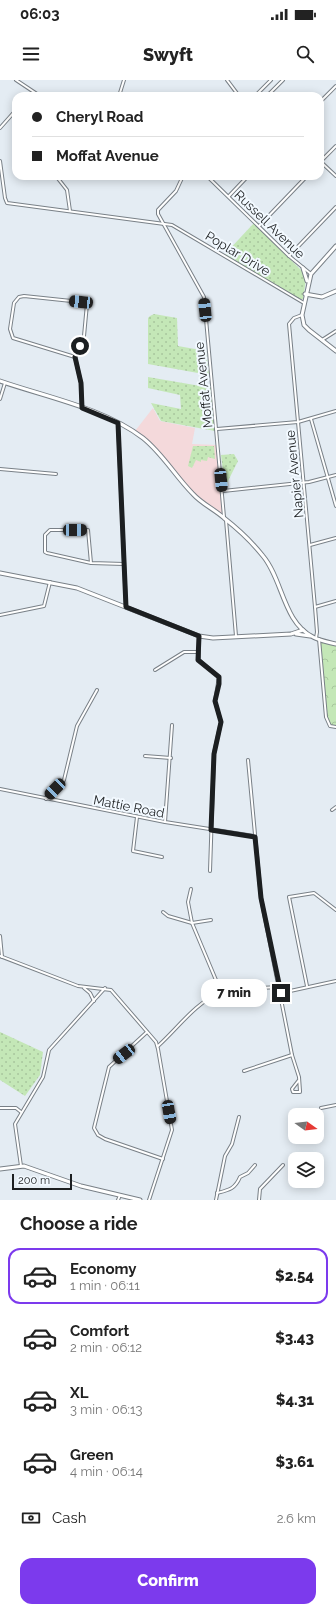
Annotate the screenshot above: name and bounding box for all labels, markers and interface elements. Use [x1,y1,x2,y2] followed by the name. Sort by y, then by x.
[20,5,60,23] text: 06:03
[20,43,42,65] icon: menu
[294,43,316,65] icon: search
[143,44,193,65] text: Swyft
[56,108,143,126] text: Cheryl Road
[56,147,159,165] text: Moffat Avenue
[232,187,308,262] street label: Russell Avenue
[203,228,273,279] street label: Poplar Drive
[68,295,94,309] car
[198,297,212,323] car
[71,337,89,355] route start
[191,341,215,429] street label: Moffat Avenue
[282,429,307,519] street label: Napier Avenue
[214,467,228,493] car
[63,524,87,536] car
[42,776,68,802] car
[92,792,166,821] street label: Mattie Road
[201,979,267,1007] callout: 7 min
[272,984,290,1002] route end
[217,985,251,1000] text: 7 min
[111,1042,137,1066] car
[161,1099,177,1125] car
[288,1108,324,1144] north arrow
[288,1108,324,1188] map controls
[288,1152,324,1188] button: layers
[12,1172,72,1191] scale bar
[18,1174,50,1187] text: 200 m
[20,1213,138,1234] text: Choose a ride
[22,1258,58,1294] icon: car
[70,1260,137,1278] text: Economy
[275,1267,314,1285] text: $2.54
[70,1278,140,1293] text: 1 min · 06:11
[22,1320,58,1356] icon: car
[70,1322,129,1340] text: Comfort
[275,1329,314,1347] text: $3.43
[70,1340,142,1355] text: 2 min · 06:12
[22,1382,58,1418] icon: car
[70,1384,88,1402] text: XL
[276,1391,314,1409] text: $4.31
[70,1402,142,1417] text: 3 min · 06:13
[22,1444,58,1480] icon: car
[70,1446,114,1464] text: Green
[276,1453,314,1471] text: $3.61
[70,1464,143,1479] text: 4 min · 06:14
[20,1507,42,1529] icon: cash
[52,1509,86,1527] text: Cash
[277,1511,316,1526] text: 2.6 km
[20,1558,316,1604] button: Confirm

